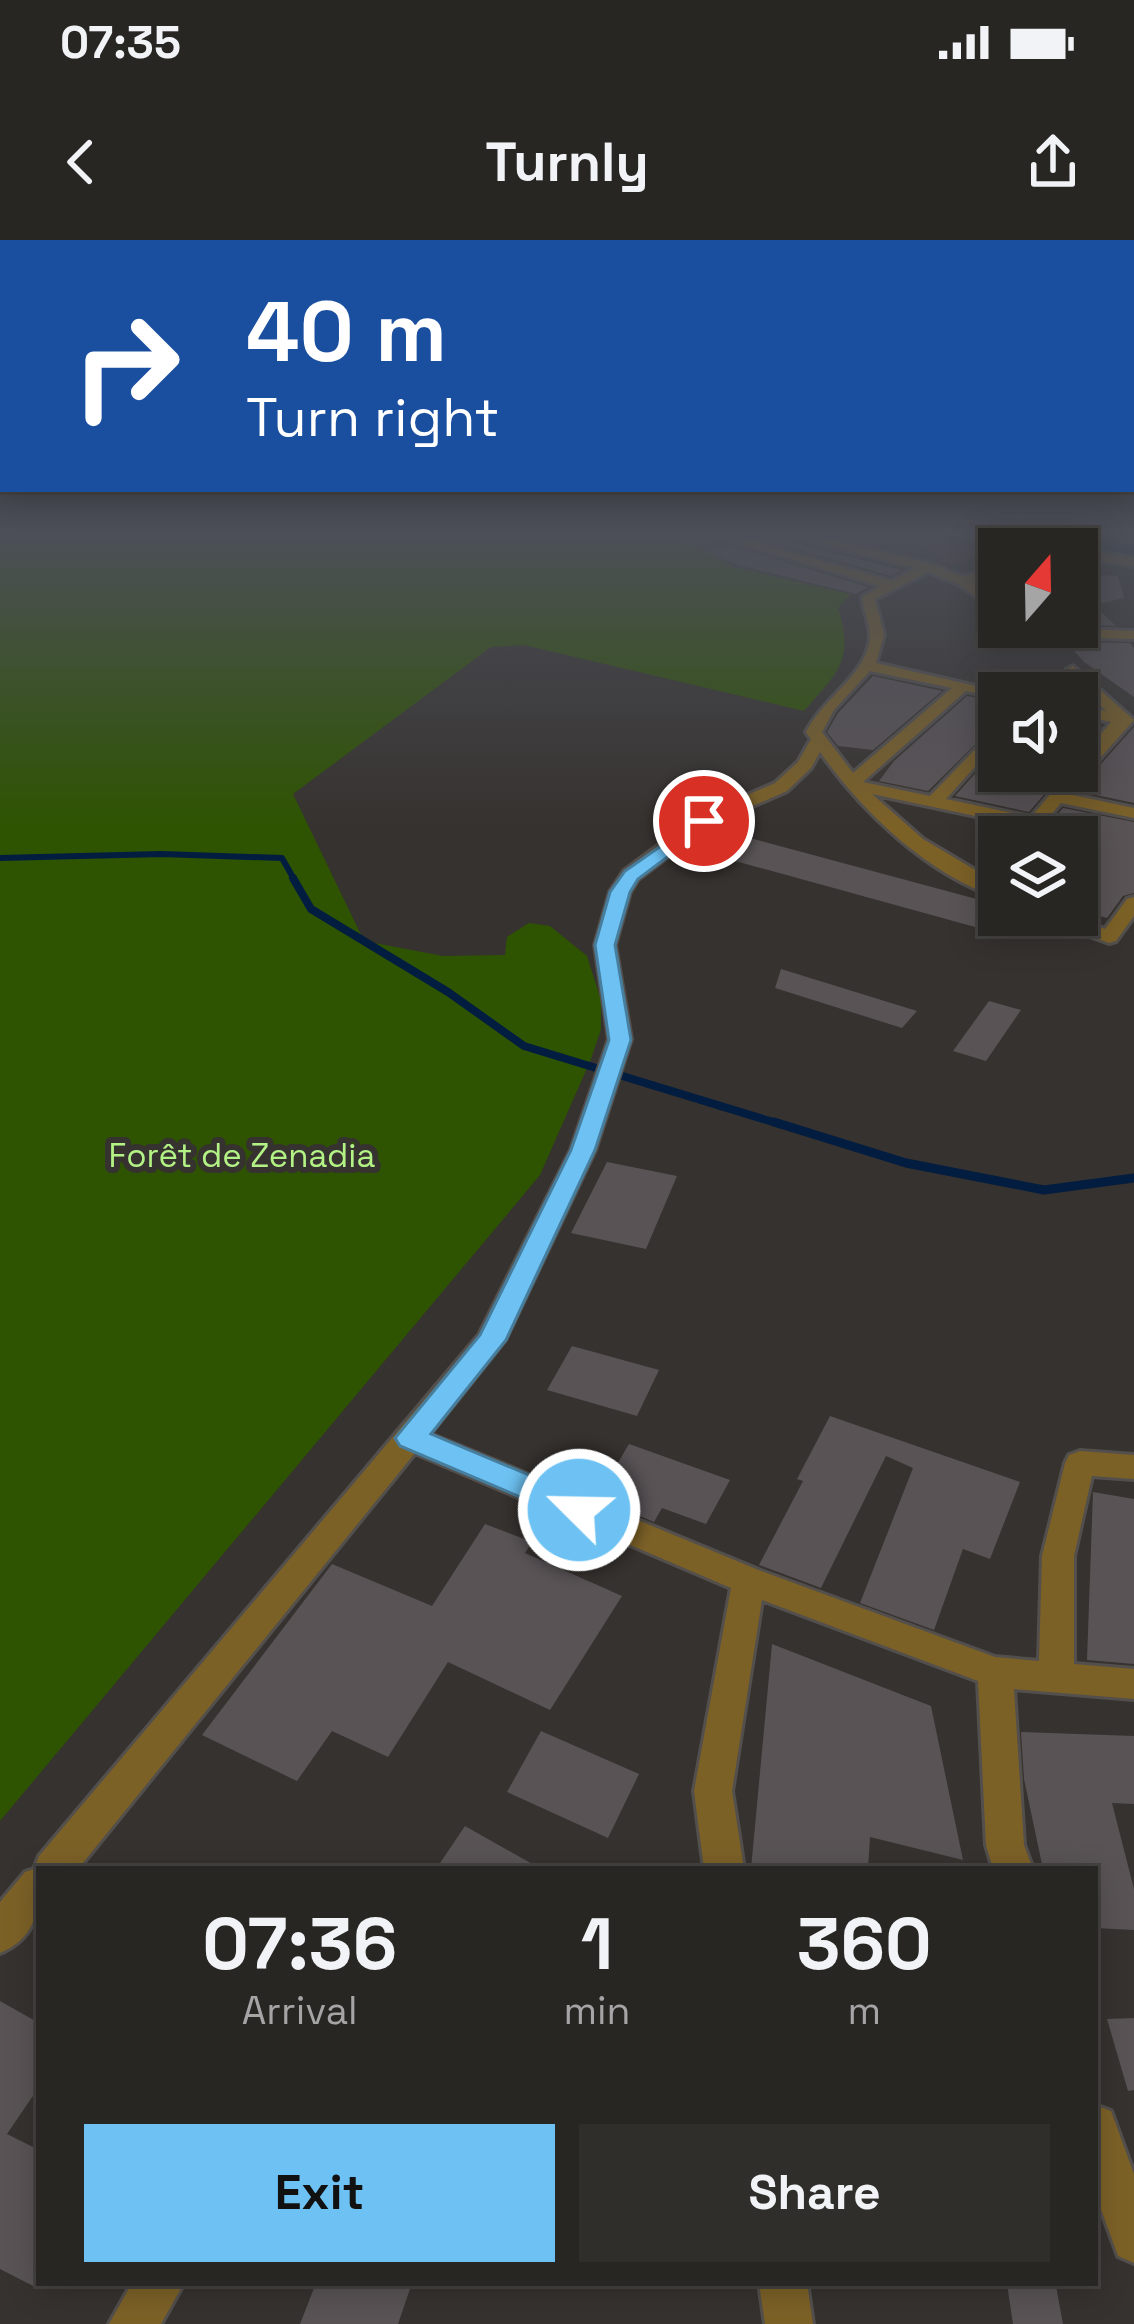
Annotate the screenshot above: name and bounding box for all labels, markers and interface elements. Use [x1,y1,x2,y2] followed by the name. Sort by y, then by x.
[60,14,181,71] text: 07:35
[485,128,649,197] text: Turnly
[48,129,114,195] icon: back
[1020,129,1086,195] icon: share
[246,278,447,386] text: 40 m
[48,288,204,444] icon: right
[246,383,499,452] text: Turn right
[978,528,1098,648] north arrow
[978,528,1098,936] map controls
[978,672,1098,792] button: sound
[653,770,755,872] pin
[671,788,737,854] icon: arrive
[978,816,1098,936] button: layers
[109,1135,375,1177] park label: Forêt de Zenadia
[516,1447,642,1573] position arrow
[202,1898,397,1990] text: 07:36
[581,1898,613,1990] text: 1
[797,1898,932,1990] text: 360
[242,1986,358,2035] text: Arrival
[563,1986,630,2035] text: min
[847,1986,881,2035] text: m
[84,2124,555,2262] button: Exit
[579,2124,1050,2262] button: Share

